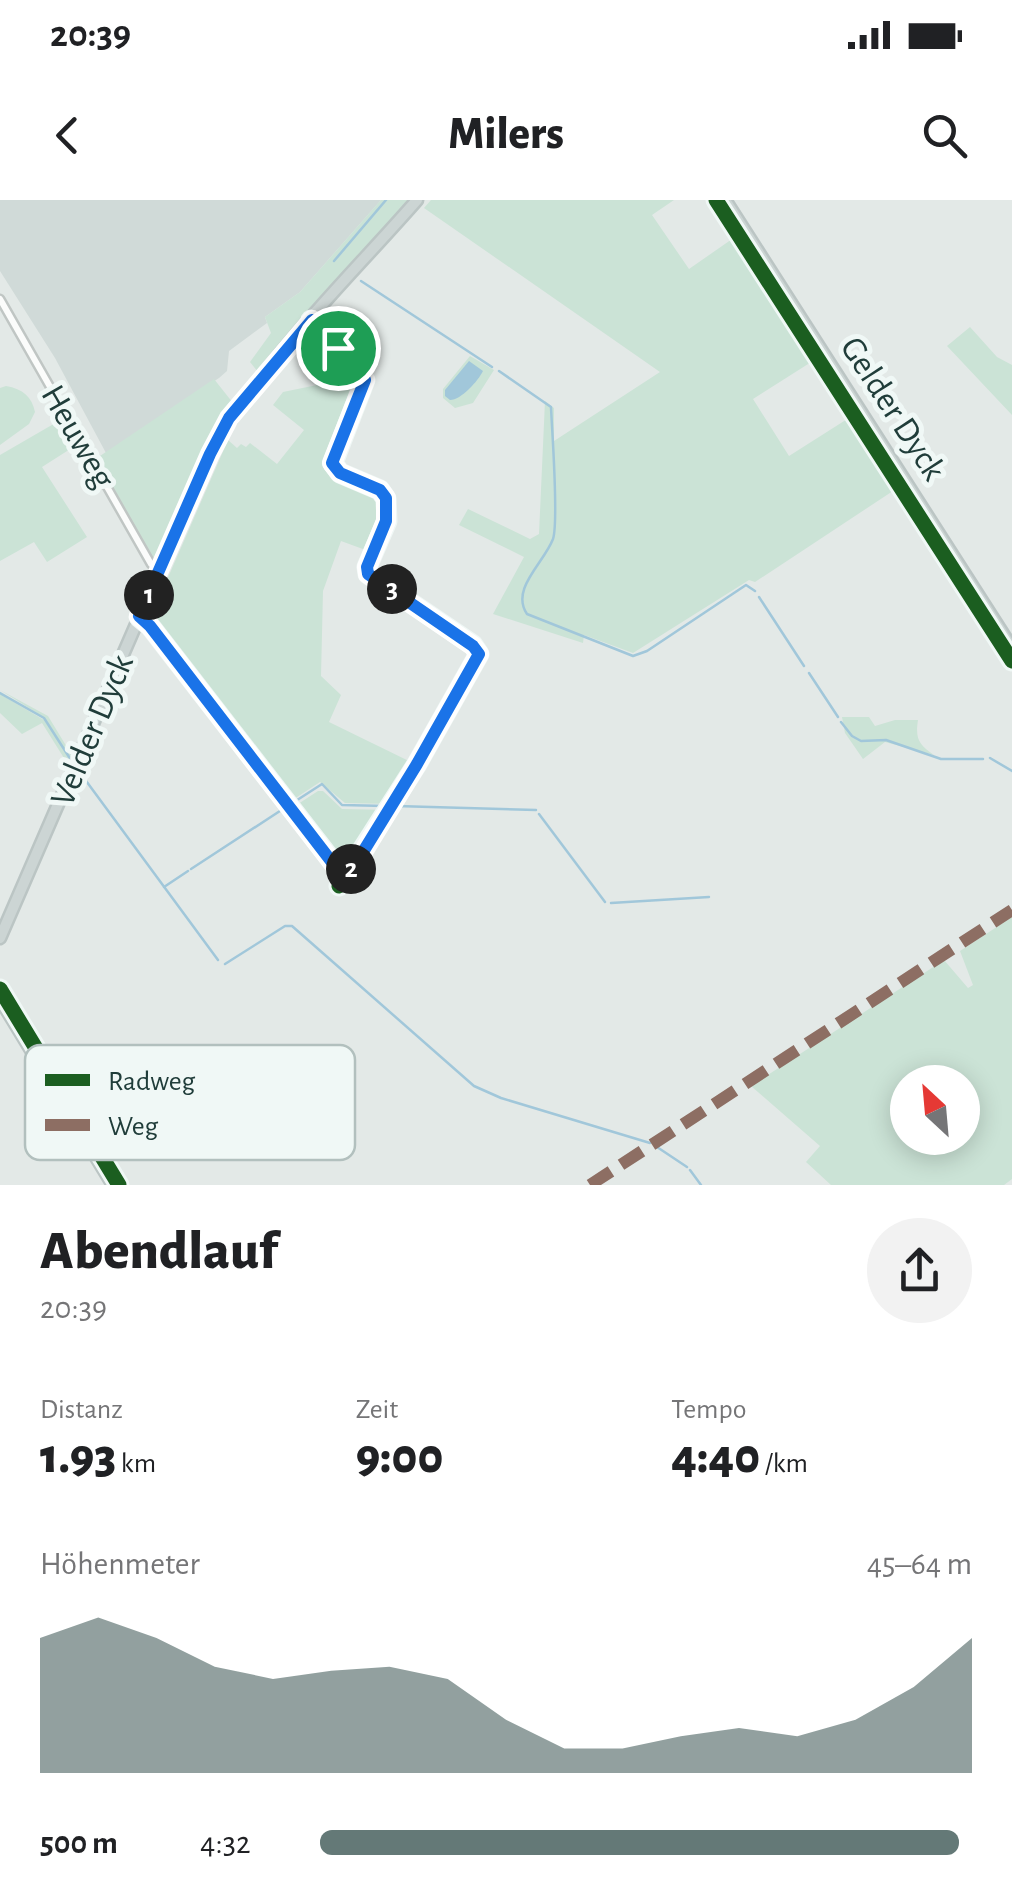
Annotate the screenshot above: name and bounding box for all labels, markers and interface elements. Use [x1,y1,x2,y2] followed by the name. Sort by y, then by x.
[50,16,131,54] text: 20:39
[40,108,95,163] icon: back
[917,108,972,163] icon: search
[448,112,564,157] text: Milers
[296,306,381,391] pin
[311,321,366,376] icon: arrive
[834,331,952,487] street label: Gelder Dyck
[34,379,121,494] street label: Heuweg
[367,564,417,614] pin: 3
[124,570,174,620] pin: 1
[386,575,398,603] text: 3
[144,581,154,609] text: 1
[45,650,140,811] street label: Velder Dyck
[326,844,376,894] pin: 2
[344,855,358,883] text: 2
[25,1045,355,1160] legend
[890,1065,980,1155] north arrow
[890,1065,980,1155] map controls
[108,1068,195,1096] text: Radweg
[108,1113,158,1141] text: Weg
[867,1218,972,1323] button: share
[40,1224,277,1279] text: Abendlauf
[40,1292,107,1324] text: 20:39
[40,1396,123,1424] text: Distanz
[356,1396,398,1424] text: Zeit
[671,1396,747,1424] text: Tempo
[40,1432,116,1482] text: 1.93
[356,1432,443,1482] text: 9:00
[671,1432,760,1482] text: 4:40
[116,1450,156,1478] text: km
[760,1450,808,1478] text: /km
[40,1548,200,1580] text: Höhenmeter
[867,1548,972,1580] text: 45–64 m
[40,1827,118,1859] text: 500 m
[200,1827,250,1859] text: 4:32

